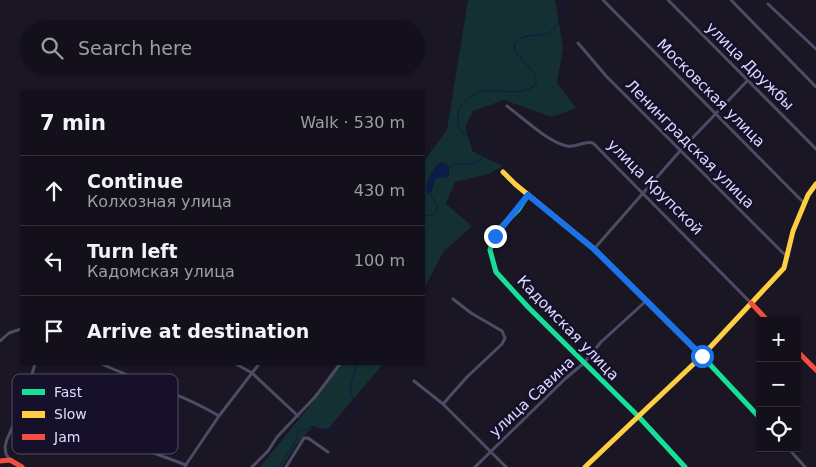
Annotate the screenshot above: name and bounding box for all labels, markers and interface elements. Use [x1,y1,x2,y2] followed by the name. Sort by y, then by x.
[702,18,798,114] street label: улица Дружбы
[20,20,425,75] search box
[38,34,66,62] icon: search
[653,35,769,151] street label: Московская улица
[78,37,192,59] text: Search here
[622,76,758,212] street label: Ленинградская улица
[40,111,106,135] text: 7 min
[300,113,405,132] text: Walk · 530 m
[604,136,706,238] street label: улица Крупской
[87,170,183,192] text: Continue
[40,177,68,205] icon: ahead
[354,181,405,200] text: 430 m
[87,192,232,211] text: Колхозная улица
[484,225,507,248] route end
[87,240,178,262] text: Turn left
[40,247,68,275] icon: left
[354,251,405,270] text: 100 m
[87,262,235,281] text: Кадомская улица
[513,272,623,384] street label: Кадомская улица
[40,317,68,345] icon: arrive
[756,317,801,452] map controls
[756,317,801,362] button: +
[87,320,309,342] text: Arrive at destination
[691,345,714,368] route start
[486,353,578,441] street label: улица Савина
[756,362,801,407] button: −
[12,374,178,454] legend
[54,384,83,400] text: Fast
[54,406,87,422] text: Slow
[756,407,801,452] button: locate
[53,429,80,445] text: Jam

